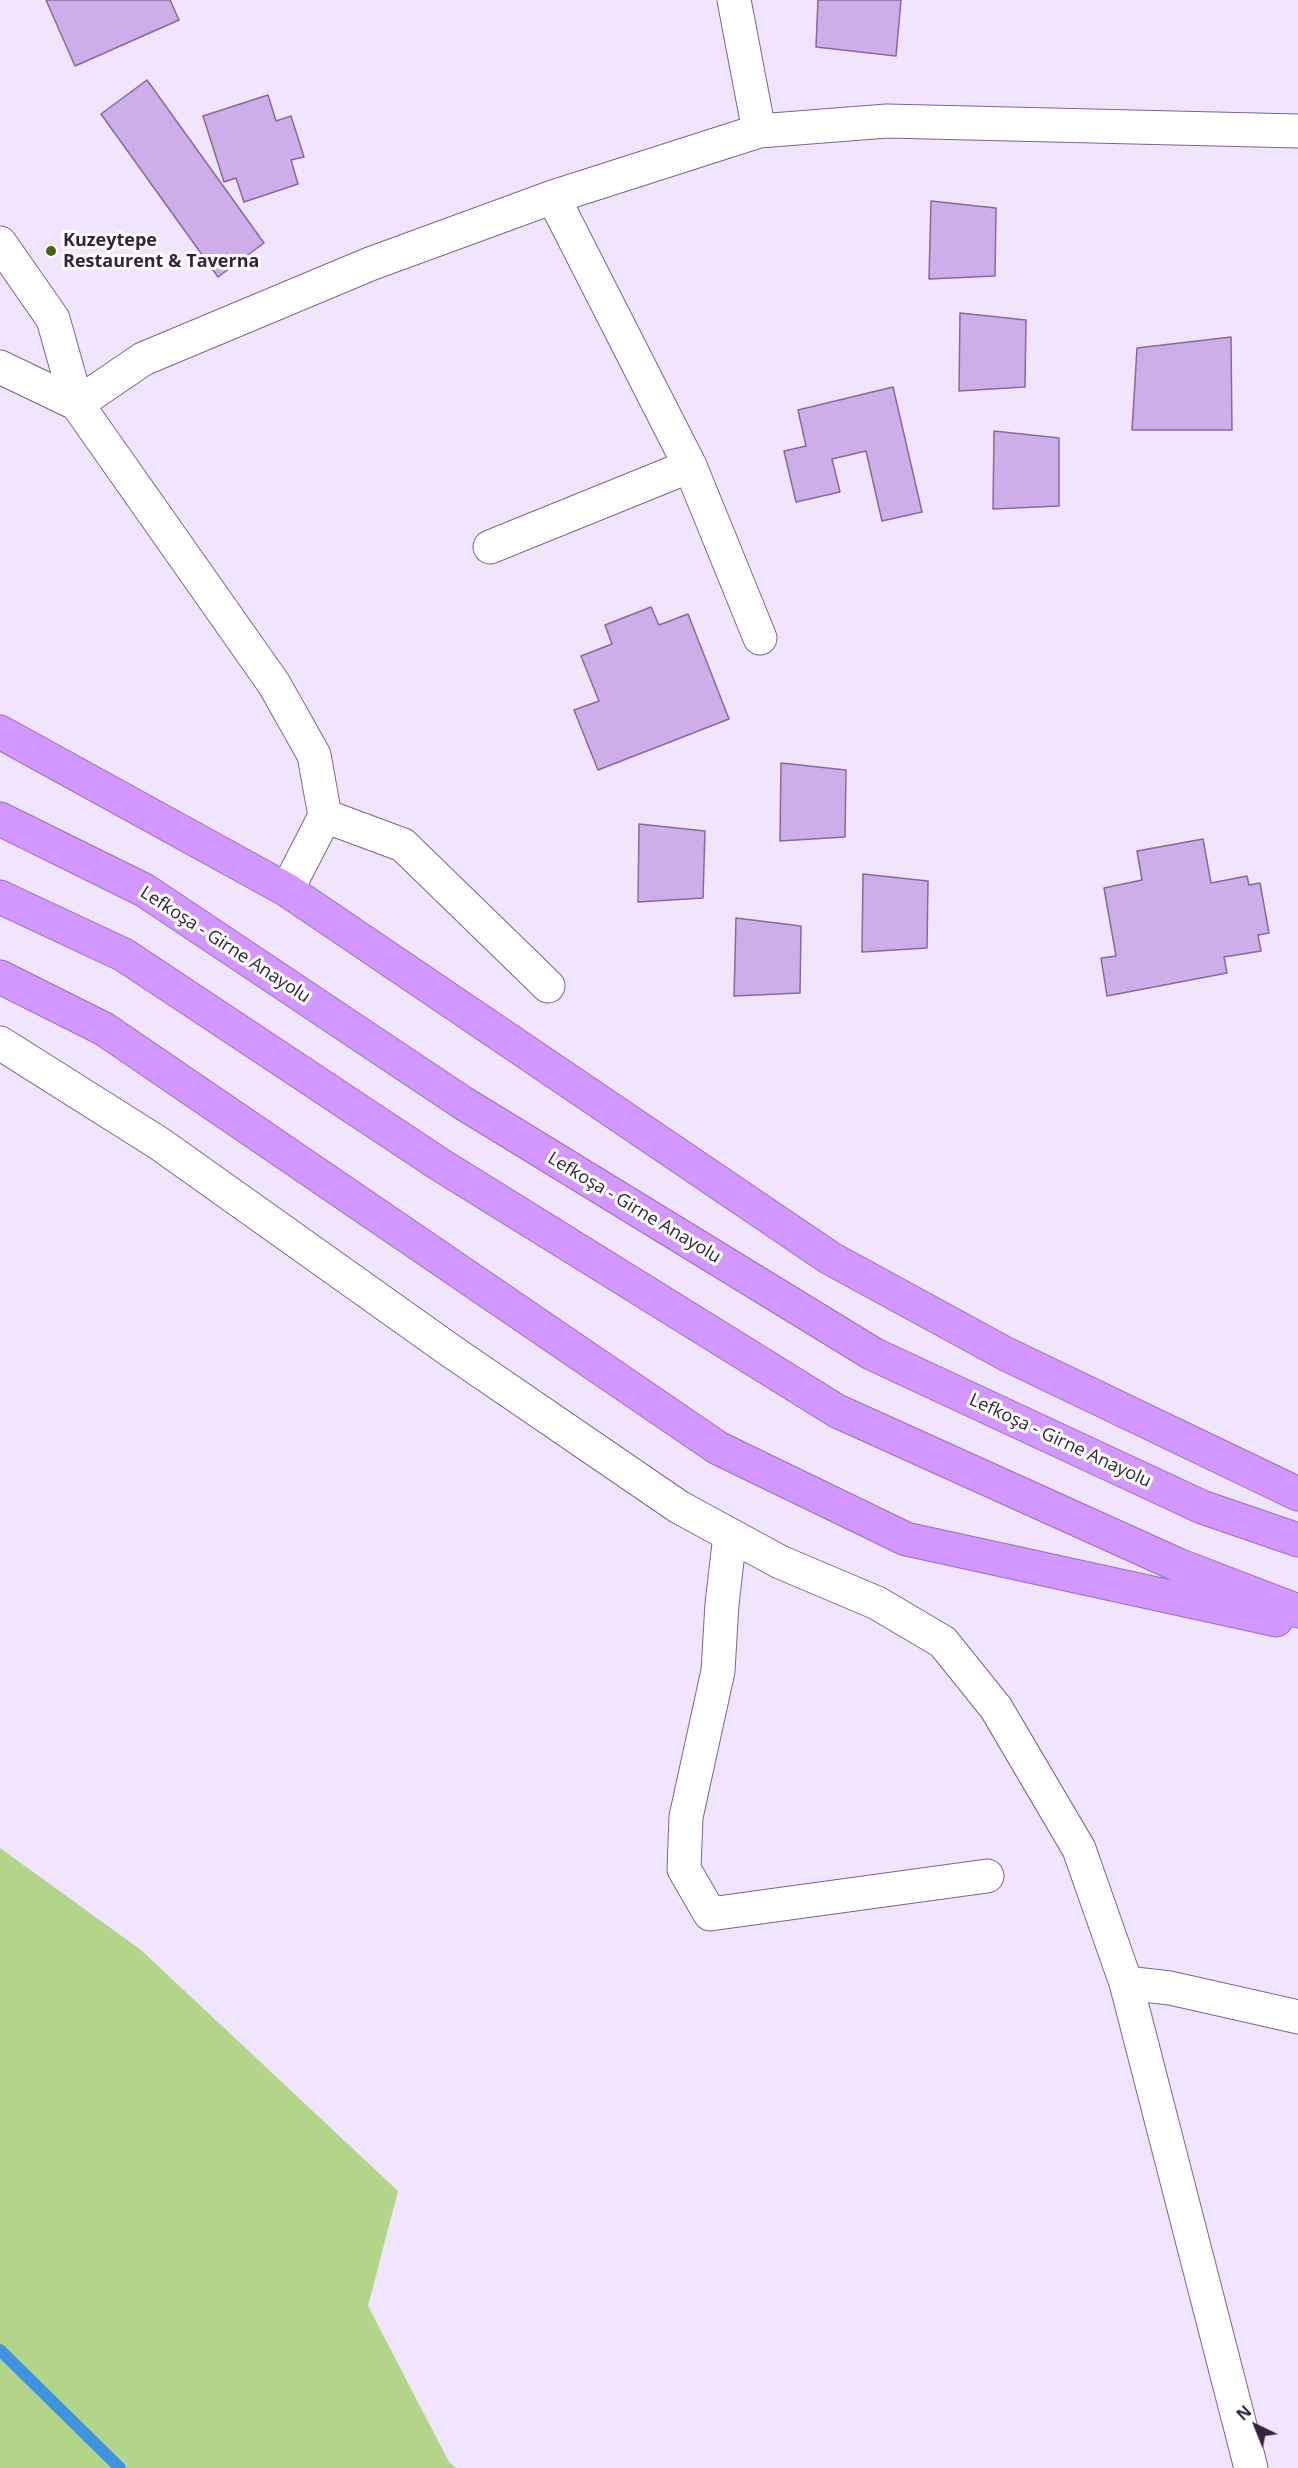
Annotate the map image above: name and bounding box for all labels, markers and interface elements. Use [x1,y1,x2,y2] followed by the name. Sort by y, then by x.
[63,230,259,272] place label: Kuzeytepe Restaurent & Taverna
[44,244,58,258] marker: Kuzeytepe Restaurent & Taverna
[136,882,314,1008] street label: Lefkoşa - Girne Anayolu
[543,1148,725,1268] street label: Lefkoşa - Girne Anayolu
[966,1389,1154,1493] street label: Lefkoşa - Girne Anayolu
[1226,2396,1286,2456] north arrow
[1231,2400,1256,2425] text: N

